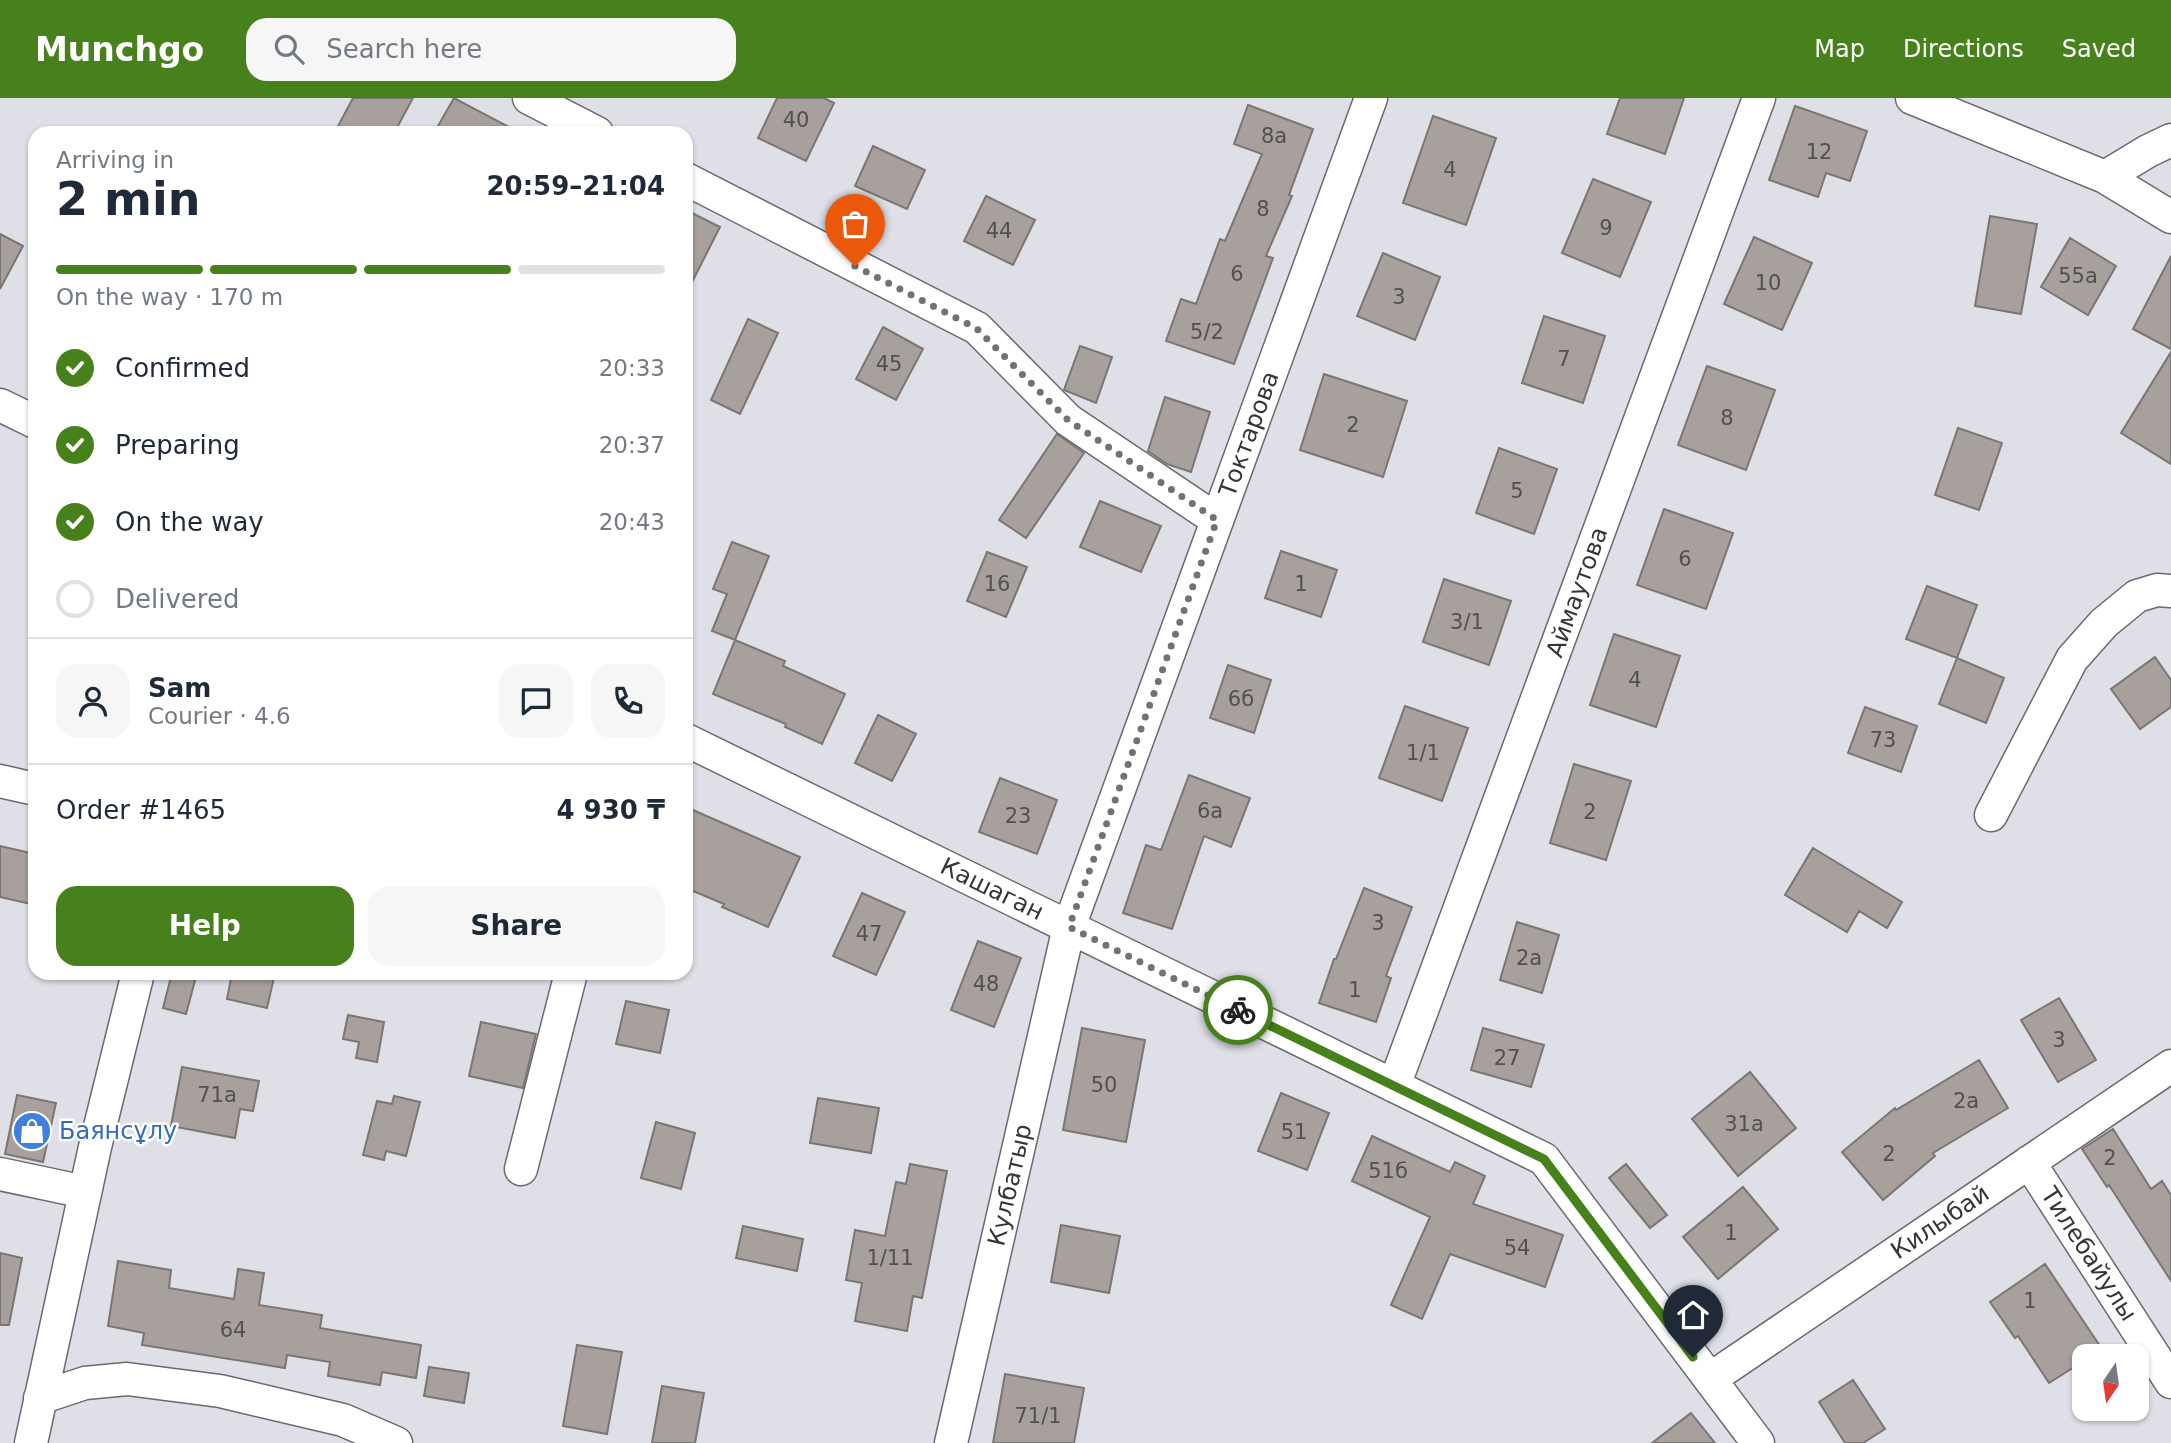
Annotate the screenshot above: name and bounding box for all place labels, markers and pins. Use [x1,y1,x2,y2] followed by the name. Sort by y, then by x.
[825,194,885,266] pin
[11,1110,53,1152] shop icon: Баянсұлу
[59,1117,177,1145] place label: Баянсұлу
[1663,1285,1723,1357] pin

